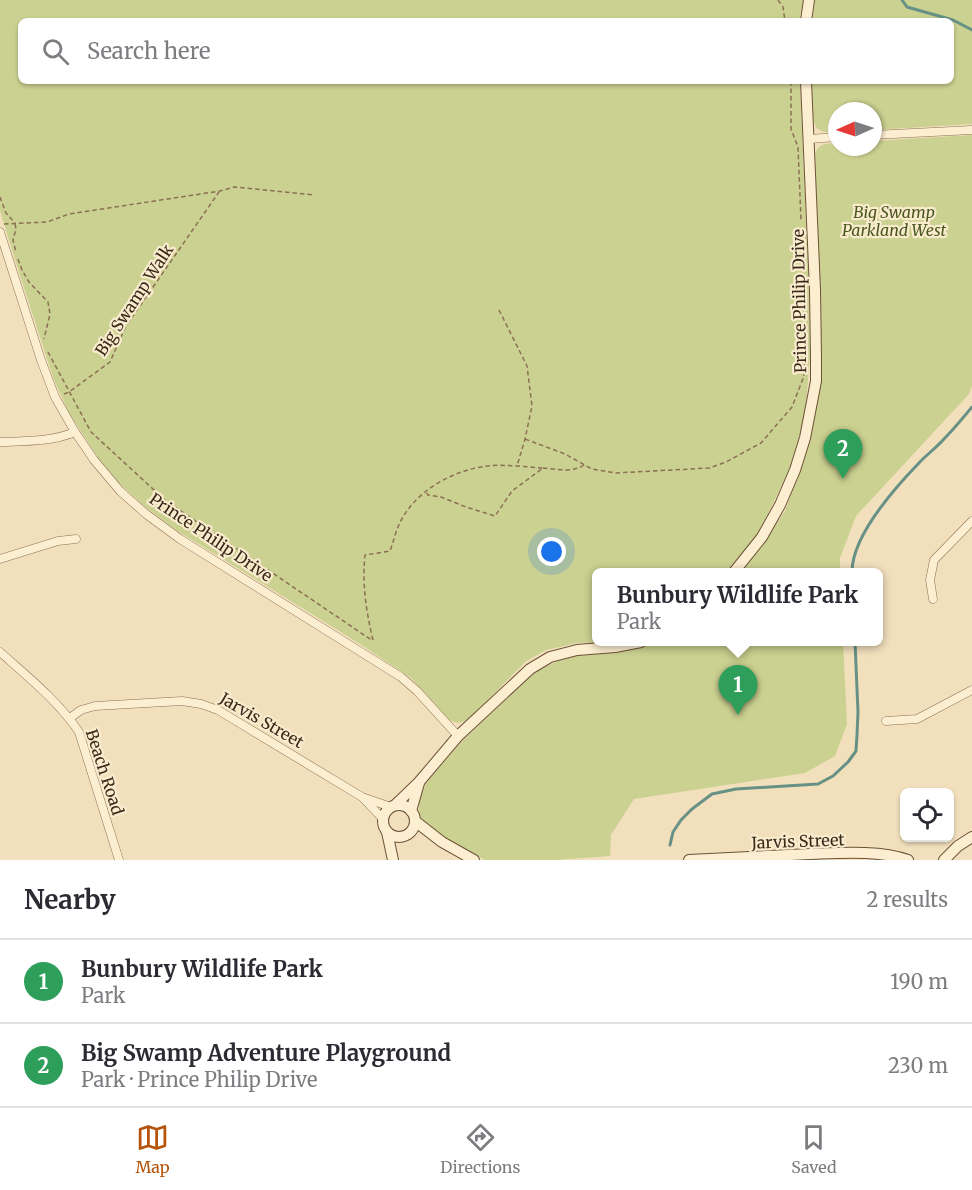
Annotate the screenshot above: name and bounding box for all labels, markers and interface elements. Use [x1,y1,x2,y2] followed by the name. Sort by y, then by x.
[18,18,954,84] search box
[39,35,72,68] icon: search
[87,37,210,65] text: Search here
[828,102,882,156] north arrow
[842,202,947,240] park label: Big Swamp Parkland West
[788,229,810,373] street label: Prince Philip Drive
[91,240,178,359] street label: Big Swamp Walk
[824,430,862,479] pin: 2
[146,488,276,586] street label: Prince Philip Drive
[537,537,566,566] your location
[592,568,883,646] popup
[617,581,858,609] text: Bunbury Wildlife Park
[617,609,661,634] text: Park
[718,666,758,715] pin: 1
[216,688,308,752] street label: Jarvis Street
[82,727,128,818] street label: Beach Road
[900,788,954,842] map controls
[900,788,954,842] button: locate
[750,829,846,853] street label: Jarvis Street
[24,883,116,916] text: Nearby
[866,887,948,912] text: 2 results
[81,955,323,983] text: Bunbury Wildlife Park
[39,969,48,994] text: 1
[890,969,948,994] text: 190 m
[81,983,125,1008] text: Park
[81,1039,451,1067] text: Big Swamp Adventure Playground
[38,1053,49,1078] text: 2
[888,1053,948,1078] text: 230 m
[81,1067,317,1092] text: Park · Prince Philip Drive
[135,1121,170,1177] tab: Map
[440,1121,520,1177] tab: Directions
[791,1121,837,1177] tab: Saved

